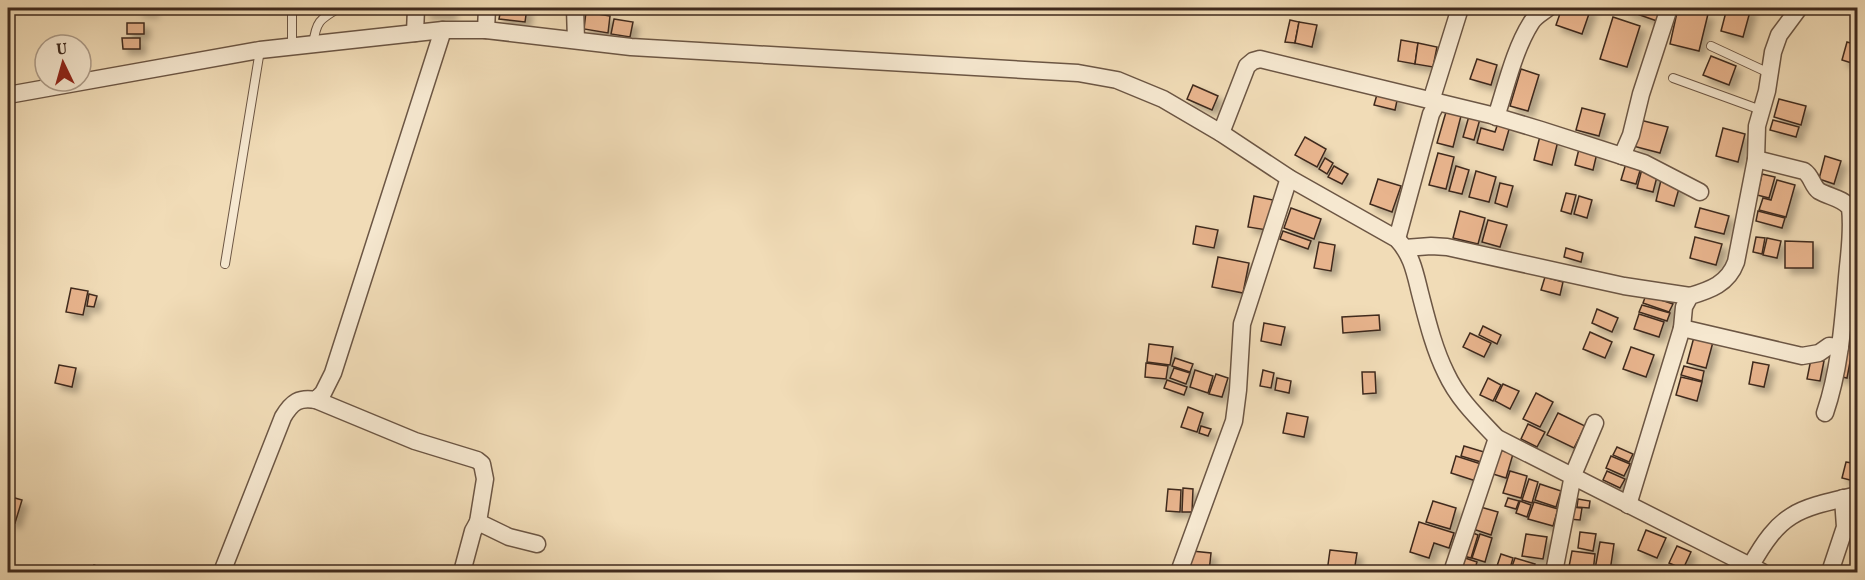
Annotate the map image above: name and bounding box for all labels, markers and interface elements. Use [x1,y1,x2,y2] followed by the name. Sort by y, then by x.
[33,33,93,93] north arrow
[55,39,68,61] text: U

